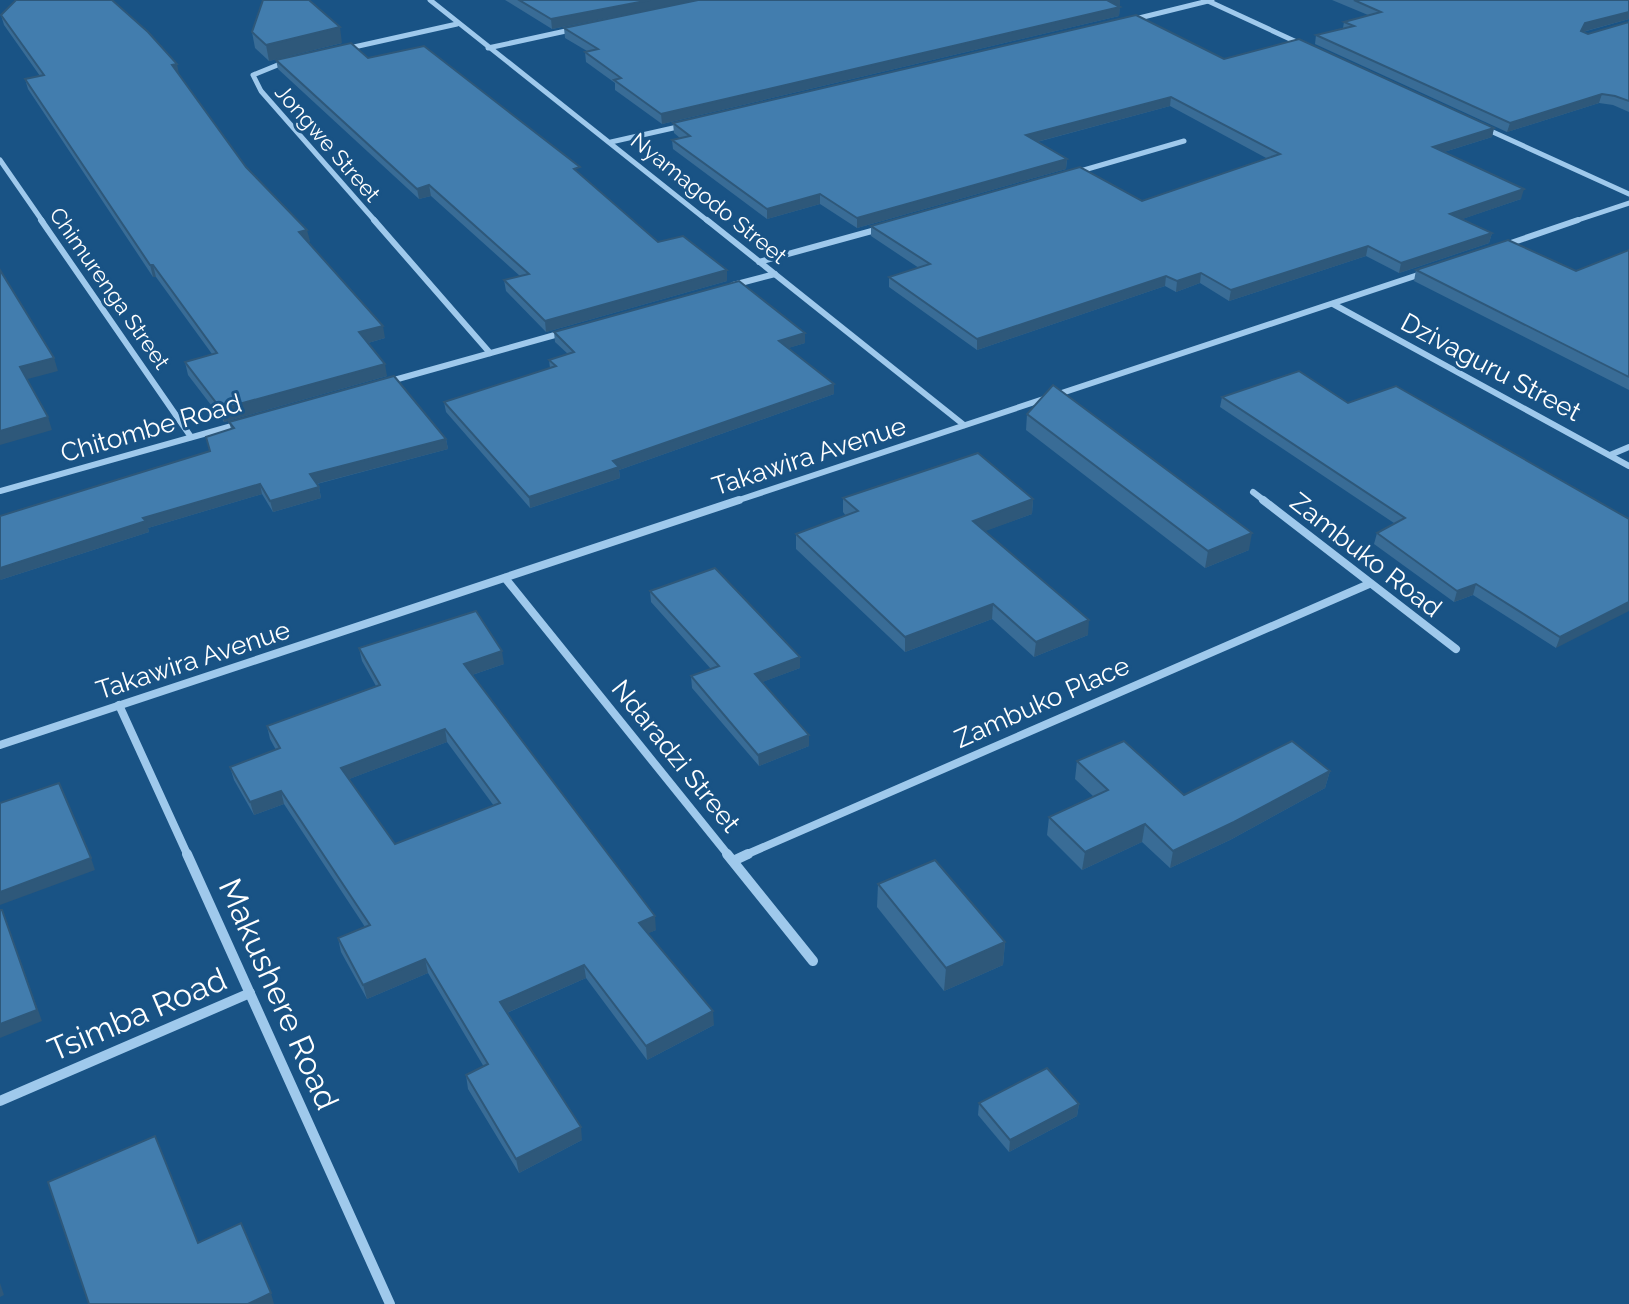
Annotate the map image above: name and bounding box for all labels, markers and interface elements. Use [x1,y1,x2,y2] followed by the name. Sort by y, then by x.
[270,79,386,207] street label: Jongwe Street
[626,127,793,269] street label: Nyamagodo Street
[44,202,176,374] street label: Chimurenga Street
[1396,307,1586,427] street label: Dzivaguru Street
[57,388,245,468] street label: Chitombe Road
[708,411,910,501] street label: Takawira Avenue
[1284,487,1448,623] street label: Zambuko Road
[92,615,294,705] street label: Takawira Avenue
[950,650,1134,754] street label: Zambuko Place
[606,674,747,838] street label: Ndaradzi Street
[212,873,346,1115] street label: Makushere Road
[42,960,232,1068] street label: Tsimba Road

